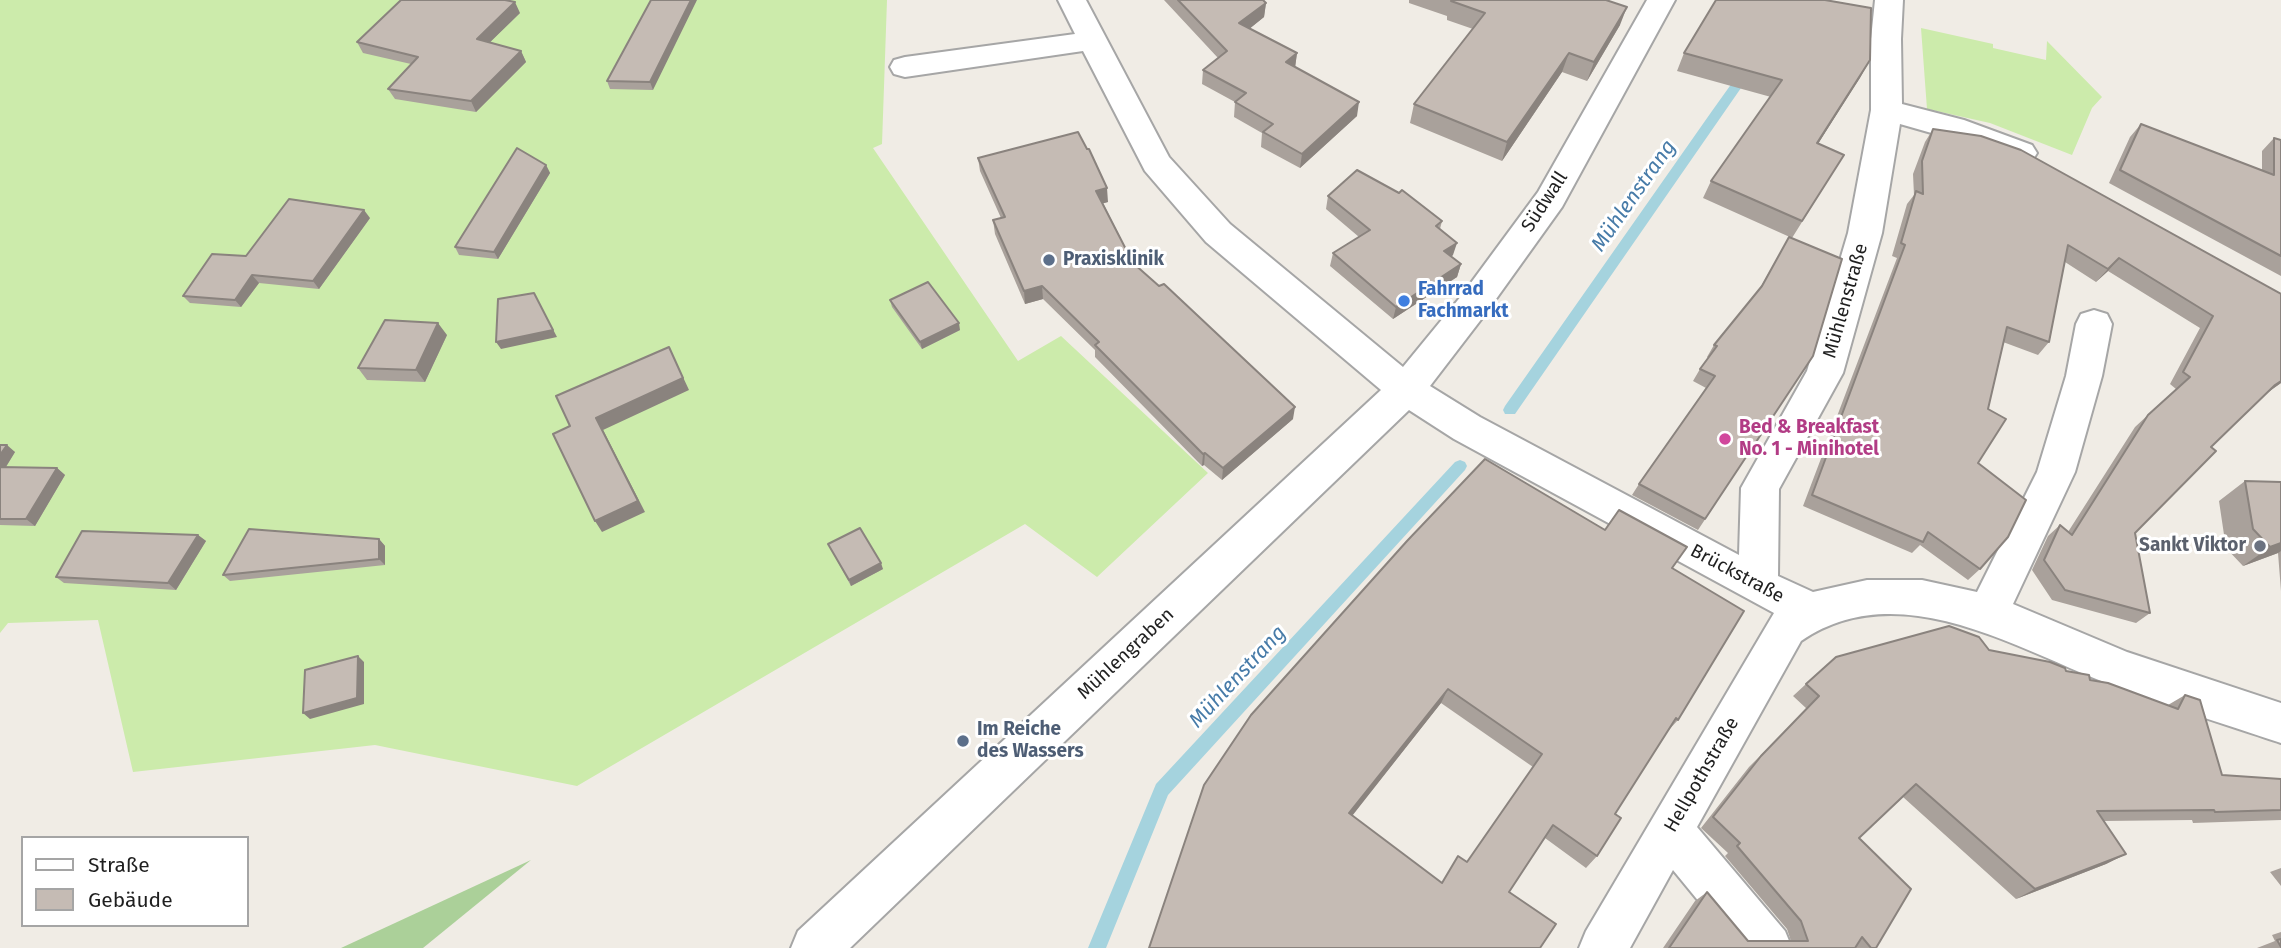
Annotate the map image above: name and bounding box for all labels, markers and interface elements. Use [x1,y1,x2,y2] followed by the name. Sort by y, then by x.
[1586,135,1682,257] water label: Mühlenstrang
[1517,168,1573,236] street label: Südwall
[1819,241,1873,361] street label: Mühlenstraße
[1063,249,1164,271] place label: Praxisklinik
[1041,252,1057,268] marker: Praxisklinik
[1418,279,1508,323] place label: Fahrrad Fachmarkt
[1396,293,1412,309] marker: Fahrrad Fachmarkt
[1739,417,1879,461] place label: Bed & Breakfast No. 1 - Minihotel
[1717,431,1733,447] marker: Bed & Breakfast No. 1 - Minihotel
[2139,535,2246,557] place label: Sankt Viktor
[2252,538,2268,554] marker: Sankt Viktor
[1686,540,1788,608] street label: Brückstraße
[1073,604,1179,704] street label: Mühlengraben
[1184,621,1292,733] water label: Mühlenstrang
[1660,713,1744,837] street label: Hellpothstraße
[977,719,1084,763] place label: Im Reiche des Wassers
[955,733,971,749] marker: Im Reiche des Wassers
[21,836,248,927] legend
[88,852,150,878] text: Straße
[88,887,173,913] text: Gebäude

